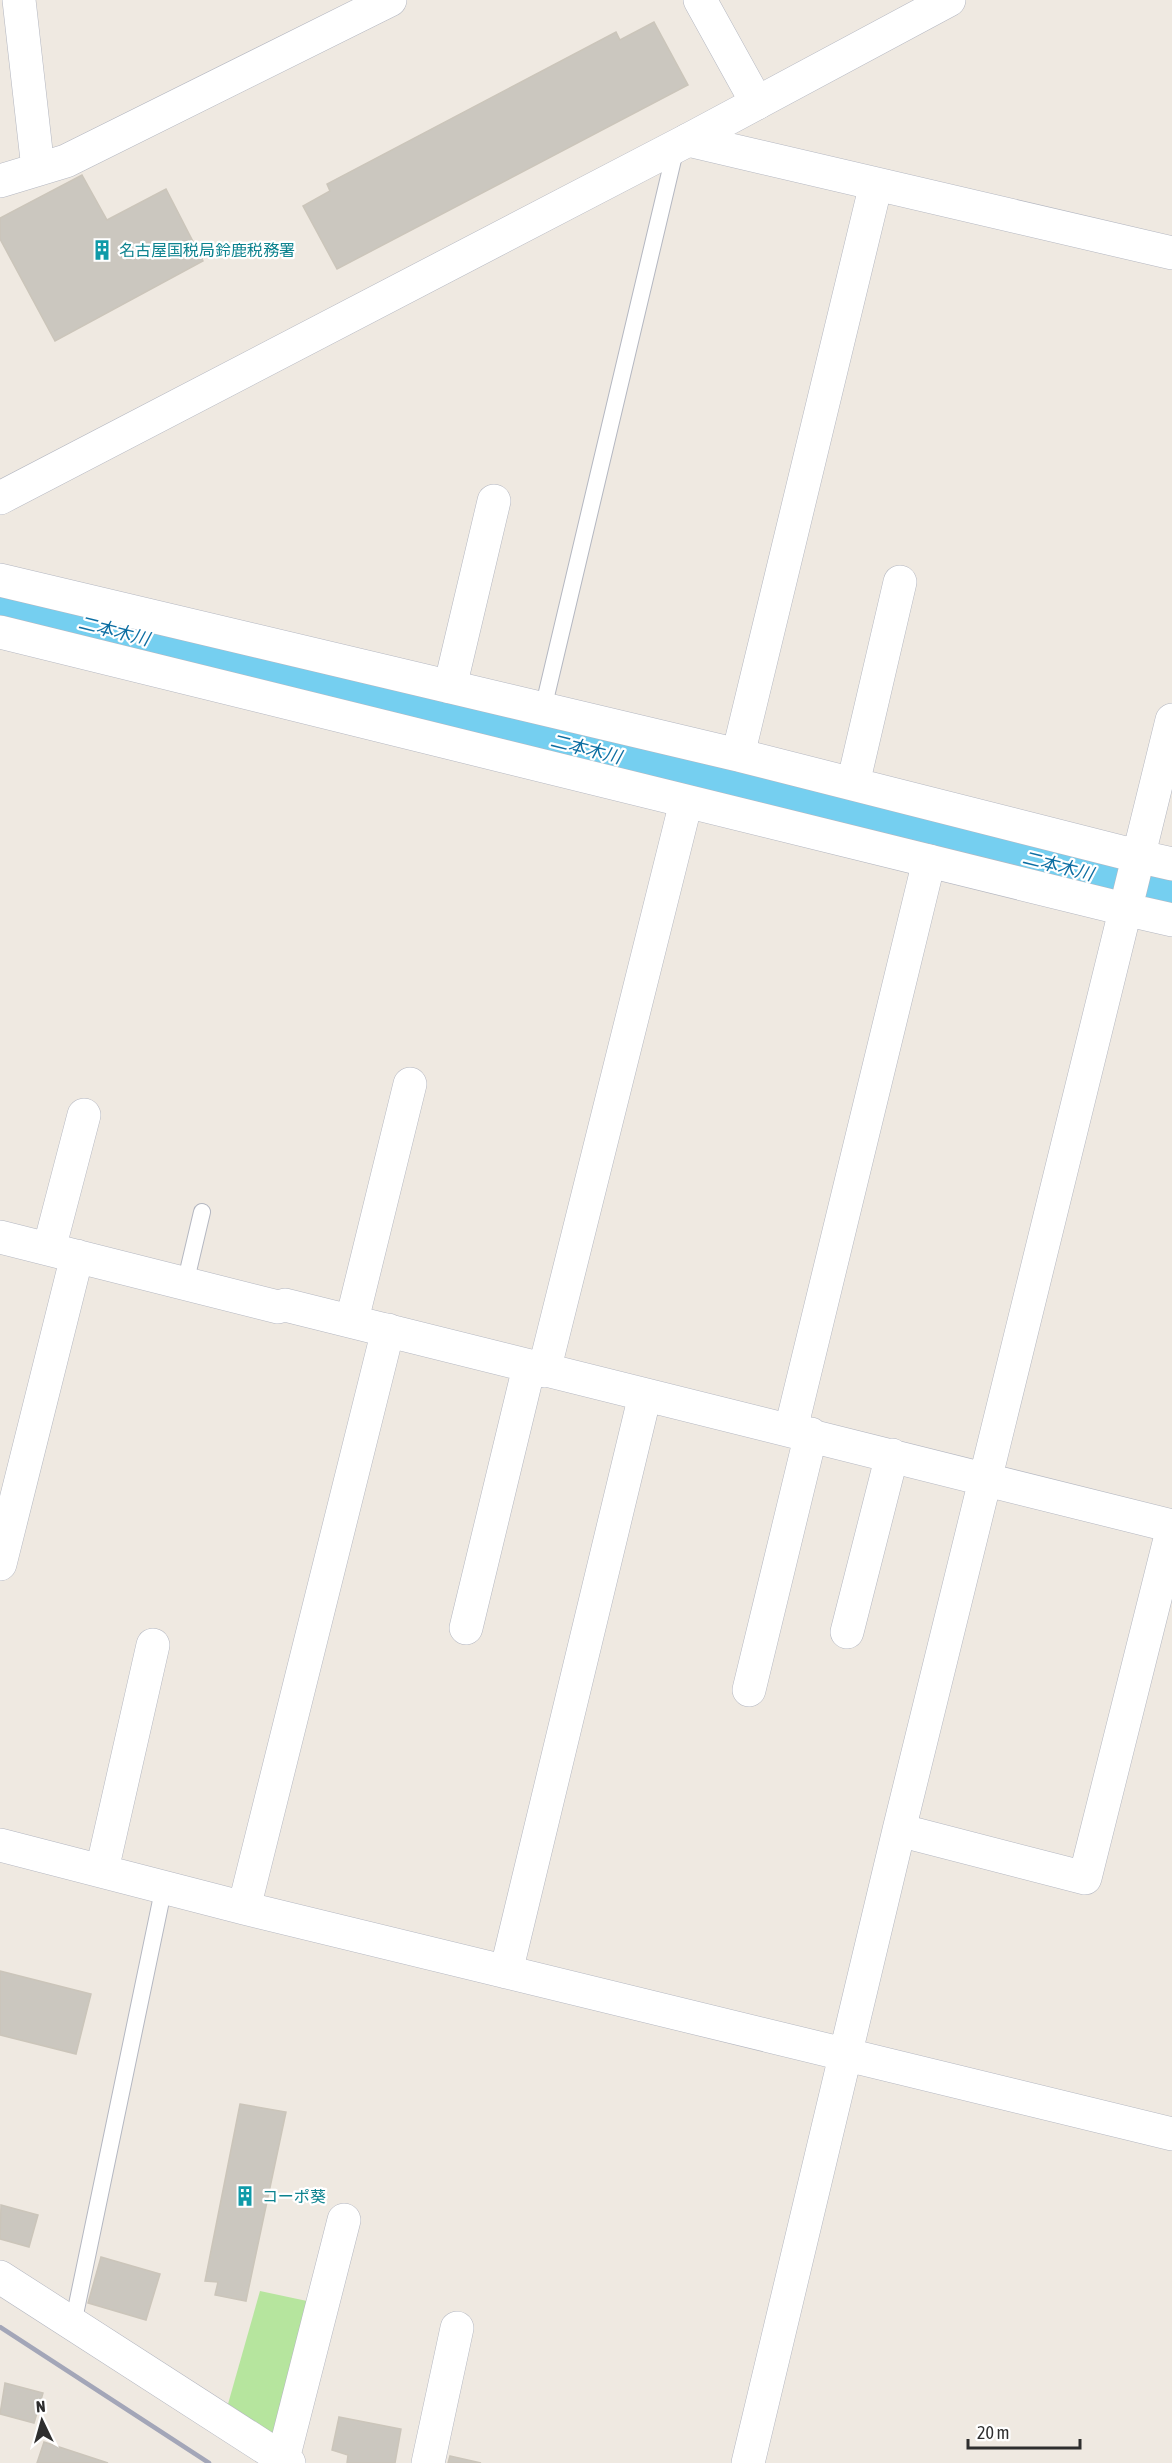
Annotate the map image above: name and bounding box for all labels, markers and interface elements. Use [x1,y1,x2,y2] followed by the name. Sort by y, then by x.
[90,238,114,262] building icon: 名古屋国税局鈴鹿税務署
[119,241,295,259] place label: 名古屋国税局鈴鹿税務署
[77,612,154,650] water label: 二本木川
[549,730,626,768] water label: 二本木川
[1021,847,1098,885] water label: 二本木川
[233,2184,257,2208] building icon: コーポ葵
[262,2187,326,2205] place label: コーポ葵
[12,2391,72,2451] north arrow
[35,2397,46,2415] text: N
[968,2412,1080,2450] scale bar
[977,2422,1009,2443] text: 20 m

